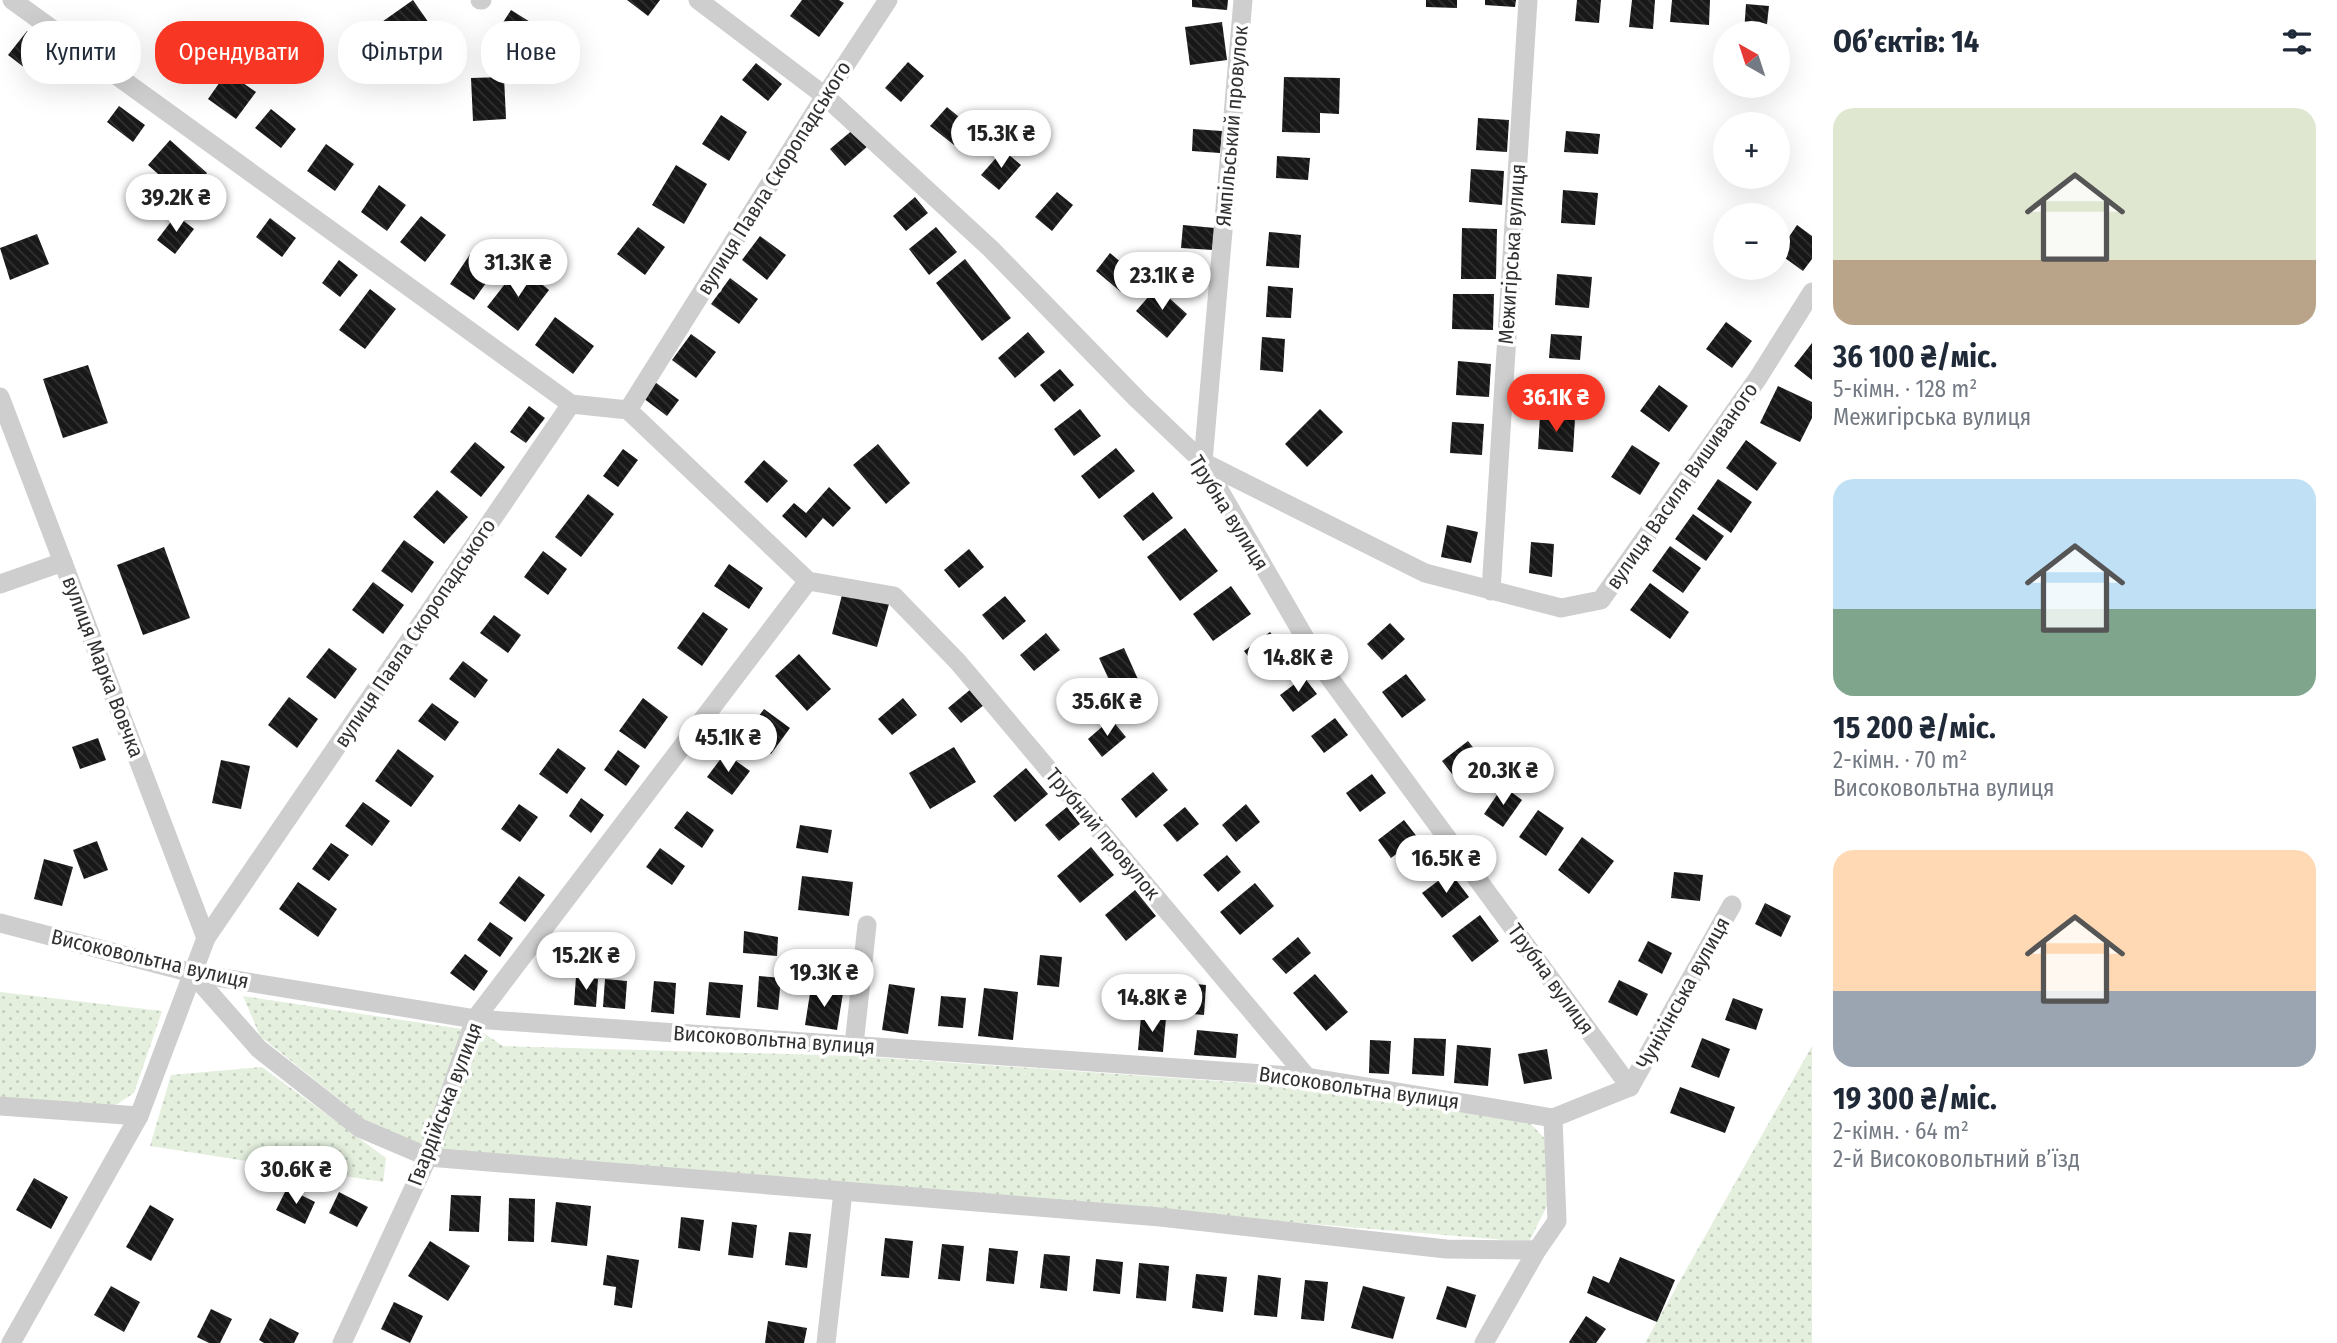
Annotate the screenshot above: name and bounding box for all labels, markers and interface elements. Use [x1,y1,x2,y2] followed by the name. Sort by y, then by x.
[21,21,141,84] chip: Купити
[155,21,324,84] chip: Орендувати
[338,21,467,84] chip: Фільтри
[481,21,580,84] chip: Нове
[1713,21,1790,98] north arrow
[1713,21,1790,280] map controls
[2278,23,2316,61] icon: filters
[1210,24,1254,228] street label: Ямпільський провулок
[1833,24,1979,60] text: Об’єктів: 14
[691,56,857,300] street label: вулиця Павла Скоропадського
[936,110,1066,170] pin: 15.3K ₴
[1713,112,1790,189] button: +
[967,119,1035,147] text: 15.3K ₴
[2012,154,2138,280] icon: home
[1493,163,1531,345] street label: Межигірська вулиця
[111,174,241,234] pin: 39.2K ₴
[142,183,210,211] text: 39.2K ₴
[1713,203,1790,280] button: −
[453,240,583,299] pin: 31.3K ₴
[485,248,551,276] text: 31.3K ₴
[1097,252,1227,312] pin: 23.1K ₴
[1130,261,1194,289] text: 23.1K ₴
[1833,339,1997,375] text: 36 100 ₴/міс.
[1491,374,1621,434] pin: 36.1K ₴
[1833,375,1977,403] text: 5-кімн. · 128 m²
[1601,377,1763,595] street label: вулиця Василя Вишиваного
[1523,383,1589,411] text: 36.1K ₴
[1833,403,2031,431] text: Межигірська вулиця
[1183,451,1275,575] street label: Трубна вулиця
[329,514,501,752] street label: вулиця Павла Скоропадського
[2012,525,2138,651] icon: home
[56,573,150,761] street label: вулиця Марка Вовчка
[1233,634,1363,694] pin: 14.8K ₴
[1263,643,1333,671] text: 14.8K ₴
[1042,678,1172,738] pin: 35.6K ₴
[1072,687,1142,715] text: 35.6K ₴
[1833,710,1996,746] text: 15 200 ₴/міс.
[663,714,793,774] pin: 45.1K ₴
[695,723,761,751] text: 45.1K ₴
[1833,746,1967,774] text: 2-кімн. · 70 m²
[1438,748,1568,807] pin: 20.3K ₴
[1468,756,1538,784] text: 20.3K ₴
[1040,763,1166,905] street label: Трубний провулок
[1833,774,2054,802] text: Високовольтна вулиця
[1381,836,1511,895] pin: 16.5K ₴
[1412,844,1480,872] text: 16.5K ₴
[2012,896,2138,1022] icon: home
[1631,913,1735,1073] street label: Чуніхінська вулиця
[1502,919,1600,1039] street label: Трубна вулиця
[49,924,251,994] street label: Високовольтна вулиця
[521,932,651,992] pin: 15.2K ₴
[552,941,620,969] text: 15.2K ₴
[759,950,889,1009] pin: 19.3K ₴
[790,958,858,986] text: 19.3K ₴
[1087,974,1217,1034] pin: 14.8K ₴
[1117,983,1187,1011] text: 14.8K ₴
[402,1018,488,1190] street label: Гвардійська вулиця
[672,1020,876,1060] street label: Високовольтна вулиця
[1257,1061,1461,1115] street label: Високовольтна вулиця
[1833,1081,1997,1117] text: 19 300 ₴/міс.
[1833,1117,1969,1145] text: 2-кімн. · 64 m²
[1833,1145,2080,1173] text: 2-й Високовольтний в’їзд
[231,1146,361,1206] pin: 30.6K ₴
[261,1155,331,1183] text: 30.6K ₴

